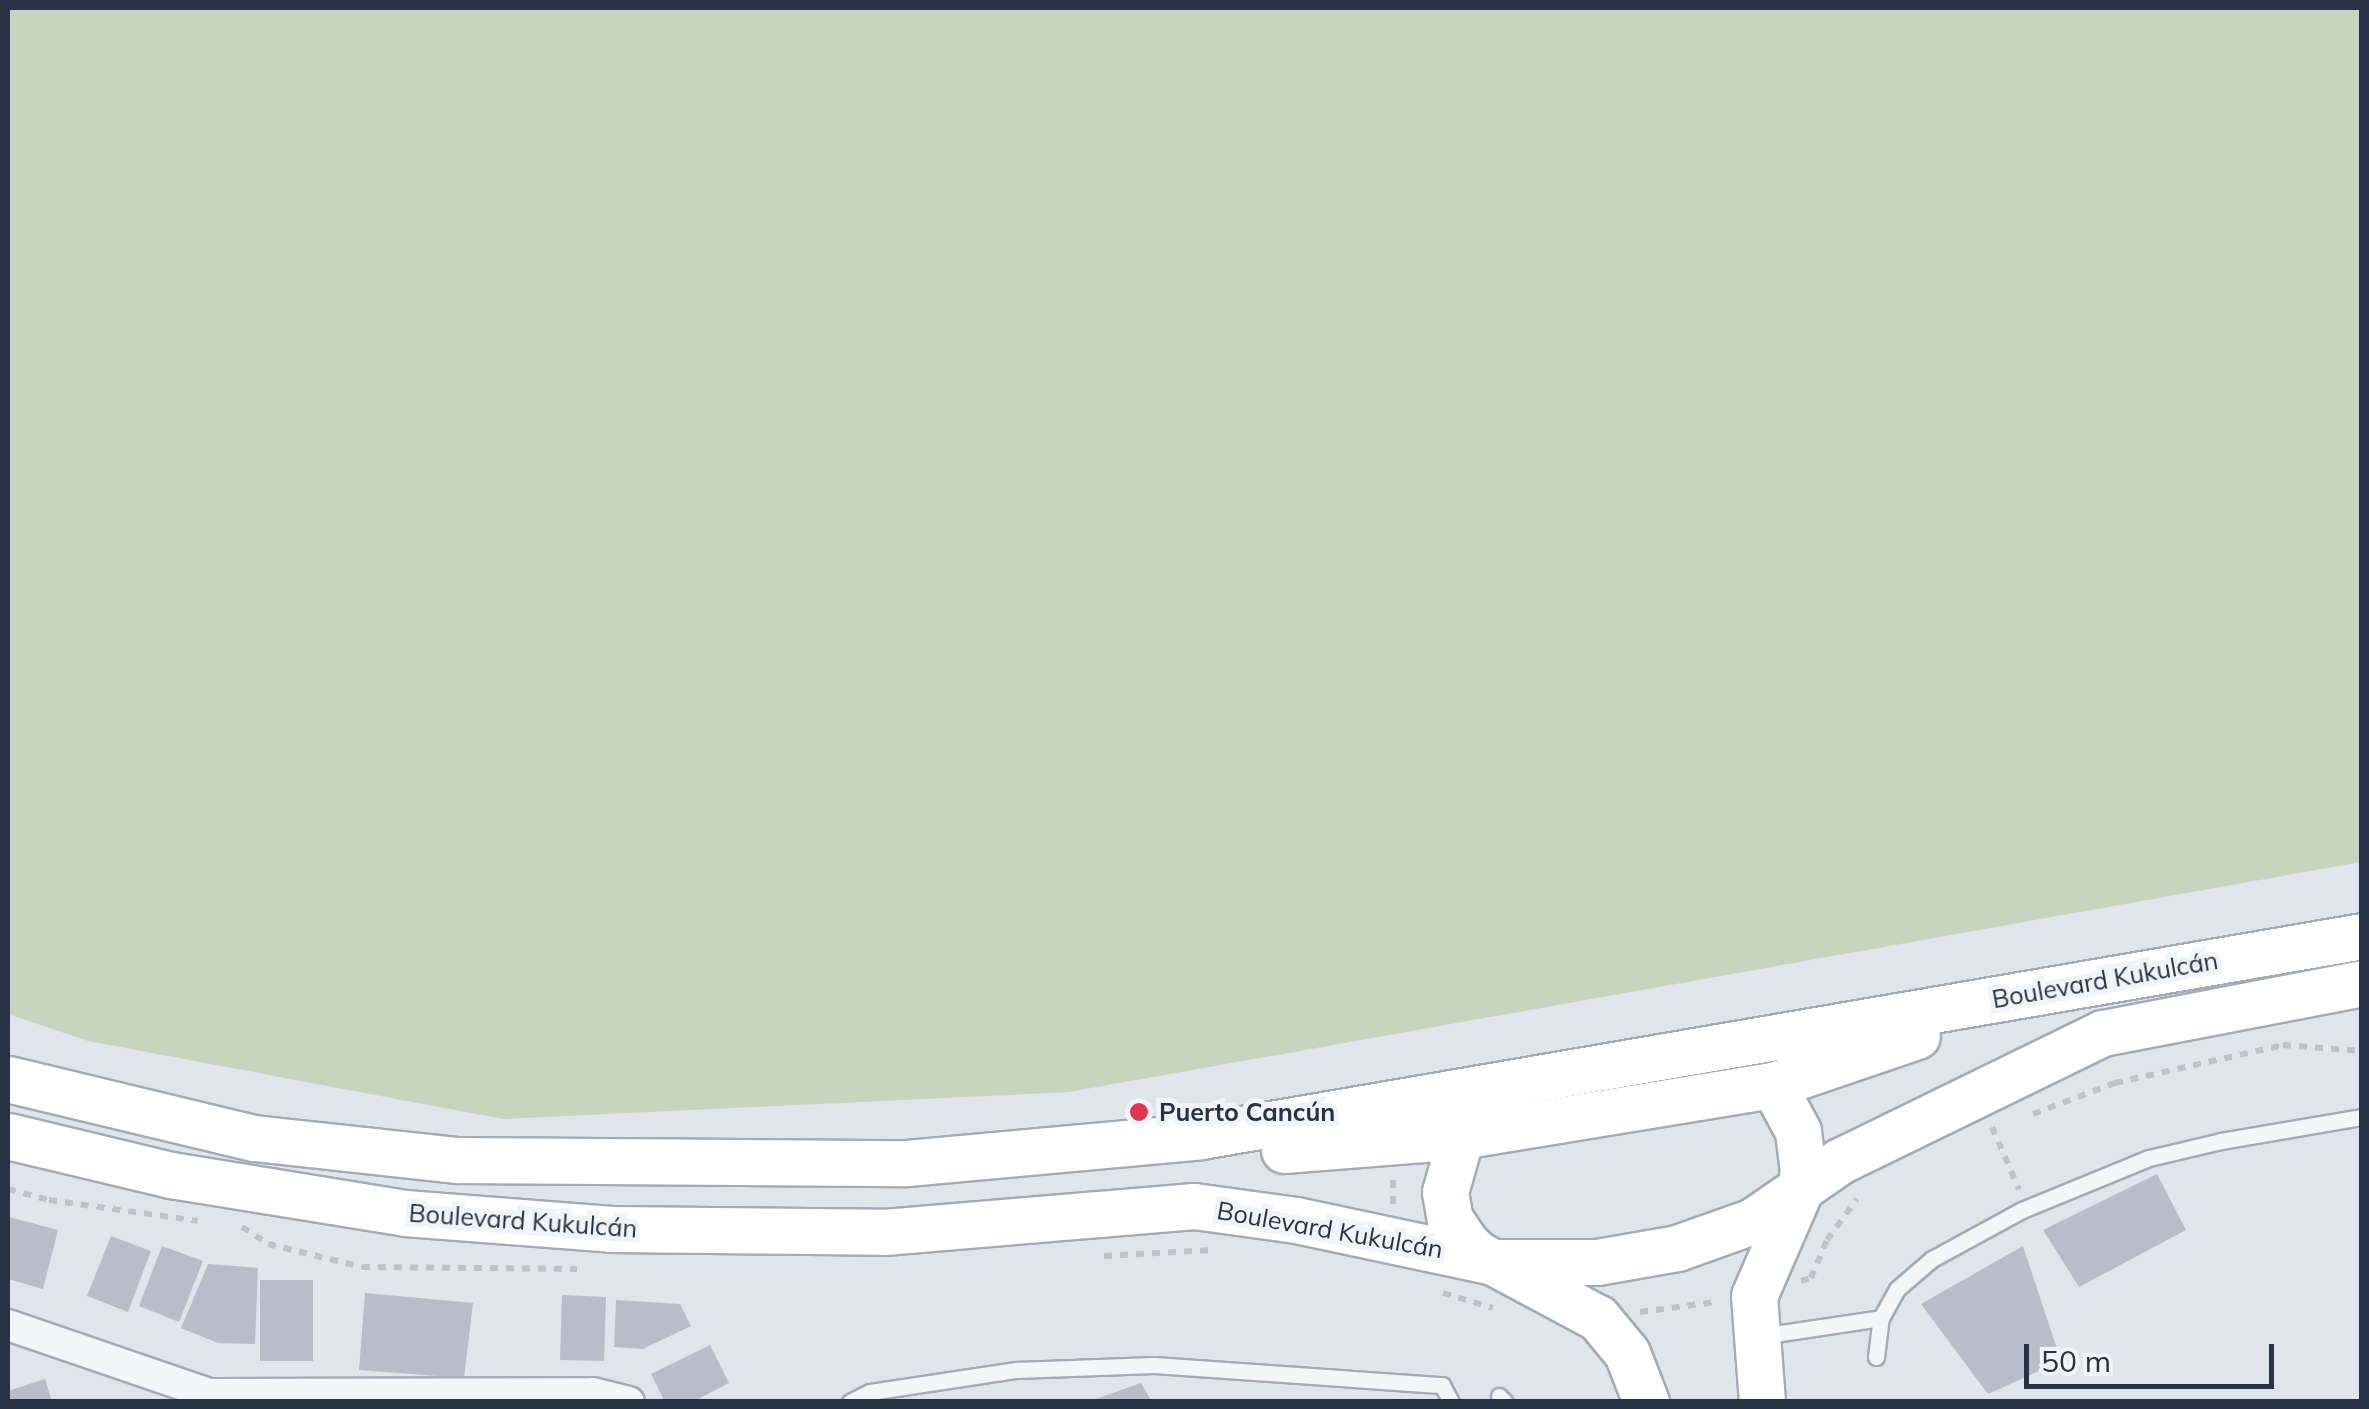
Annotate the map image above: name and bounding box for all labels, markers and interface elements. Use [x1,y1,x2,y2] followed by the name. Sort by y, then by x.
[1990,945,2220,1015] street label: Boulevard Kukulcán
[1159,1097,1335,1127] place label: Puerto Cancún
[1128,1101,1150,1123] marker: Puerto Cancún
[1215,1195,1445,1265] street label: Boulevard Kukulcán
[408,1198,638,1244] street label: Boulevard Kukulcán
[2029,1324,2279,1386] scale bar
[2041,1342,2111,1380] text: 50 m

